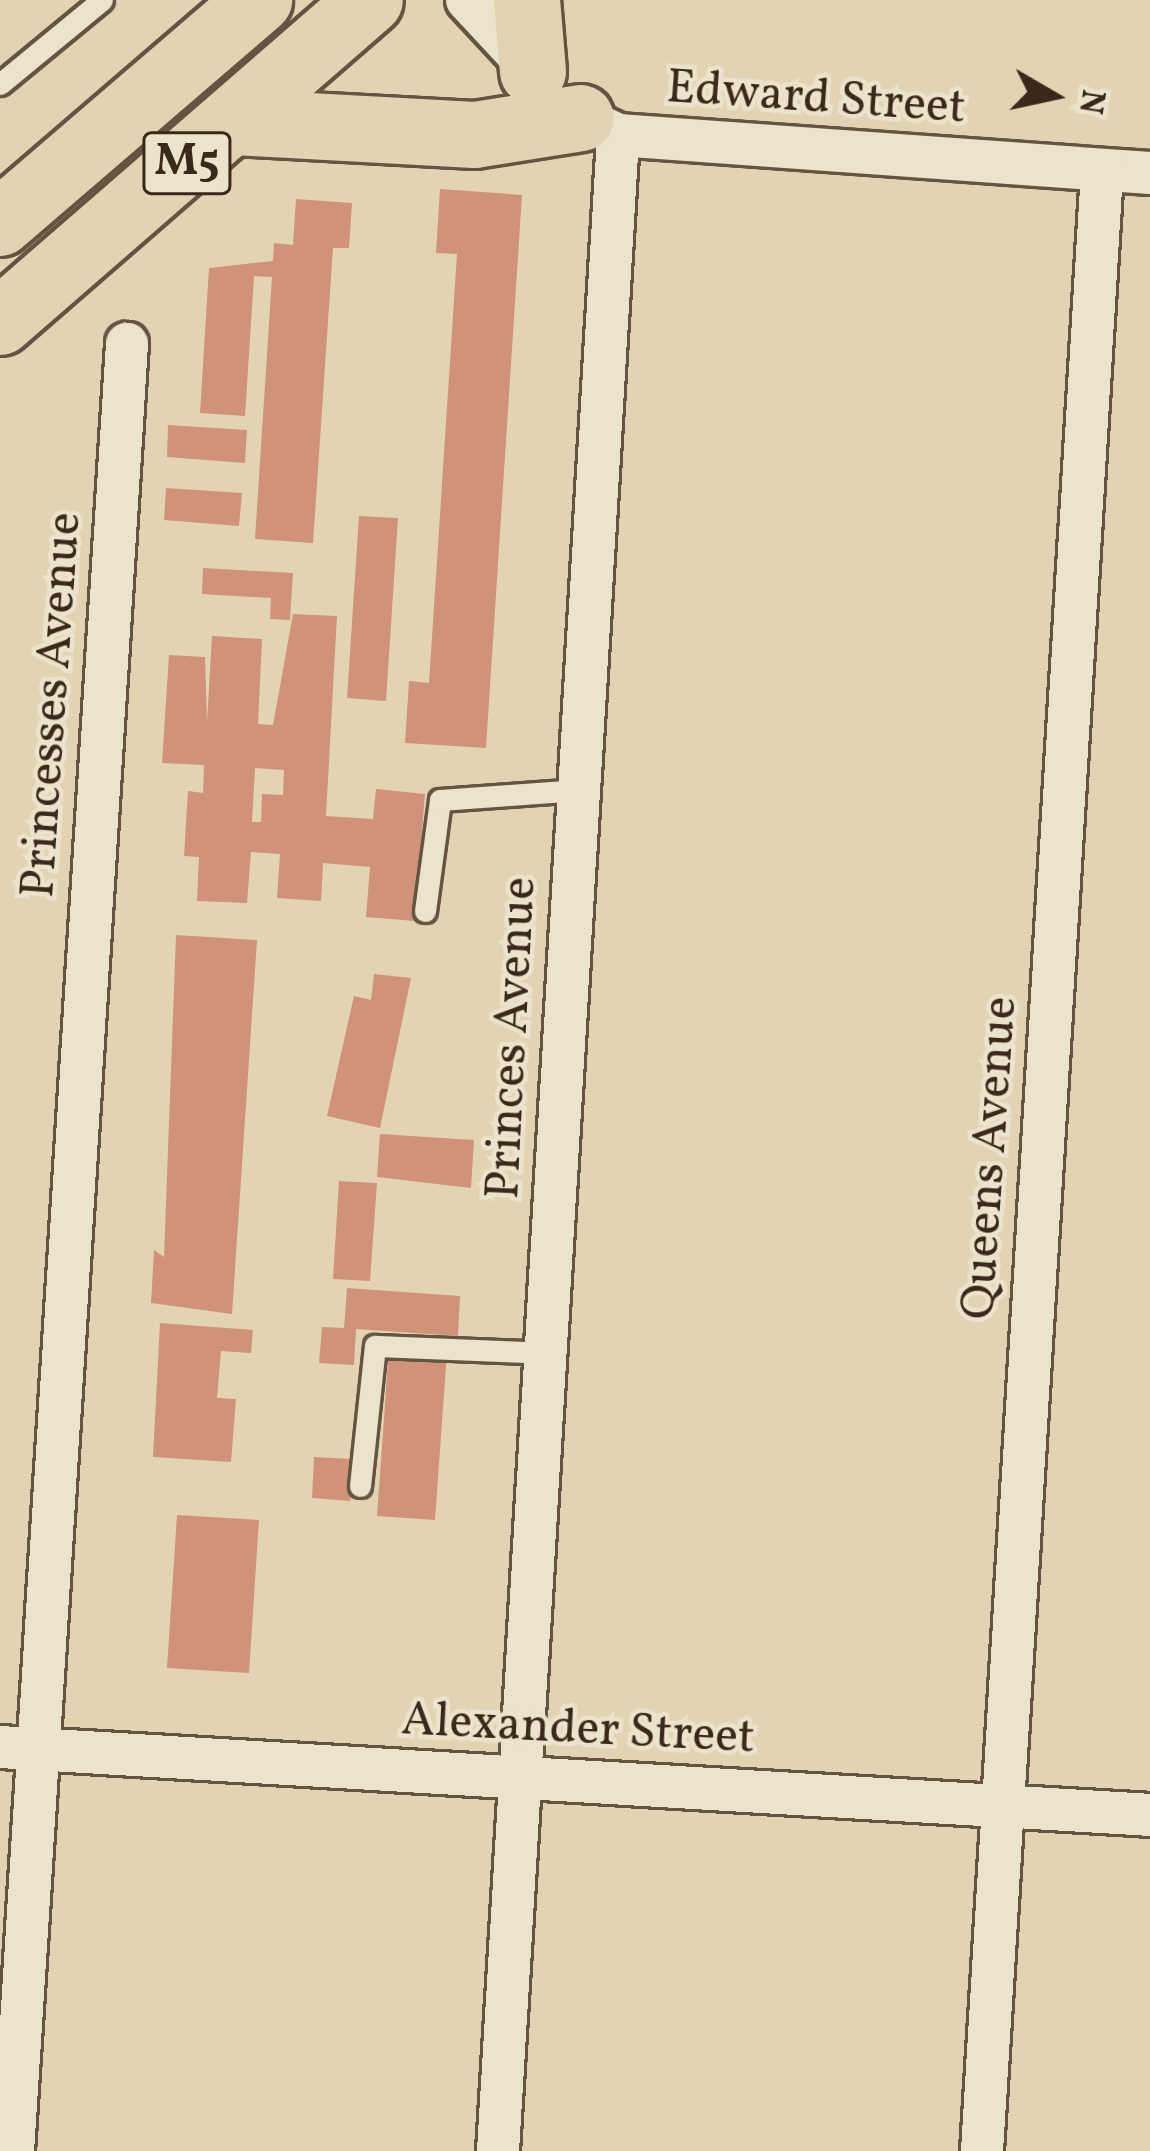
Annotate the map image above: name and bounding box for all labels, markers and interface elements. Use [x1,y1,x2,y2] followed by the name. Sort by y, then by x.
[994,36,1114,156] north arrow
[665,60,967,138] street label: Edward Street
[1065,86,1114,117] text: N
[142,124,232,202] road number: M5
[11,510,95,900] street label: Princesses Avenue
[476,875,550,1201] street label: Princes Avenue
[951,995,1031,1321] street label: Queens Avenue
[400,1692,756,1768] street label: Alexander Street

